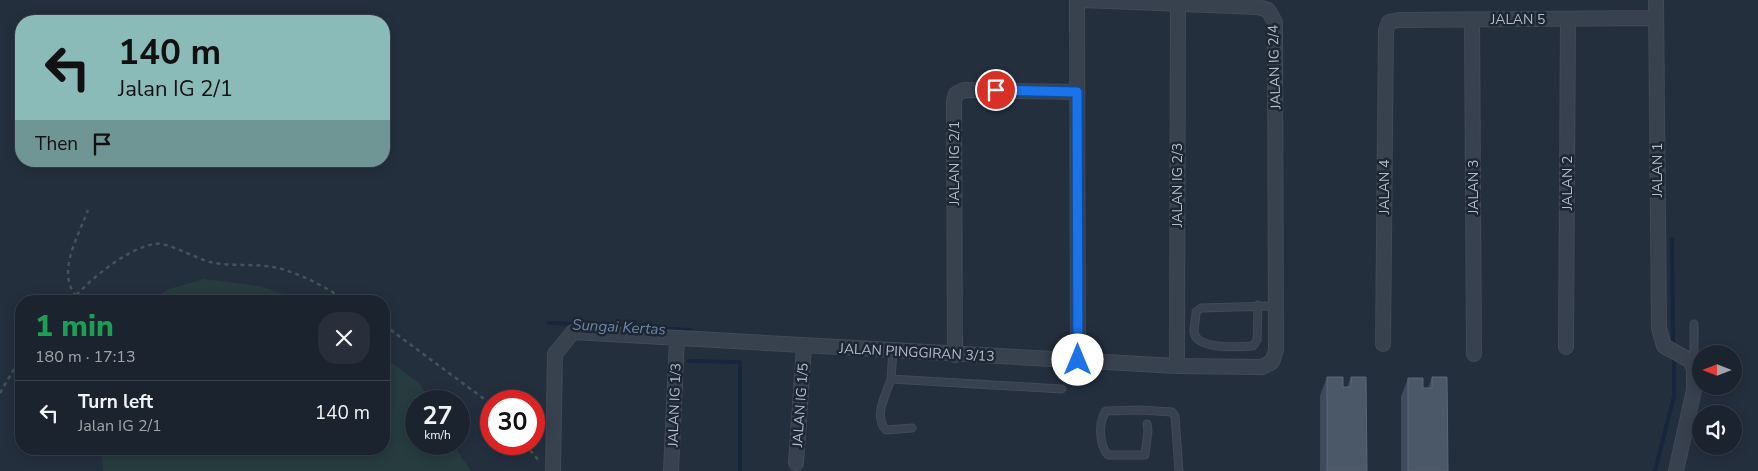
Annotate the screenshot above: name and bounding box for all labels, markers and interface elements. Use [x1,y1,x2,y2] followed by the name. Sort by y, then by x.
[1490,10,1545,29] street label: JALAN 5
[1264,25,1286,110] street label: JALAN IG 2/4
[118,29,221,76] text: 140 m
[35,35,100,100] icon: left
[975,69,1017,111] pin
[118,74,233,104] text: Jalan IG 2/1
[982,76,1010,104] icon: arrive
[945,121,964,206] street label: JALAN IG 2/1
[88,130,116,158] icon: arrive
[35,131,78,157] text: Then
[1168,143,1187,228] street label: JALAN IG 2/3
[1648,143,1667,198] street label: JALAN 1
[1558,156,1577,211] street label: JALAN 2
[1375,160,1394,215] street label: JALAN 4
[1464,160,1483,215] street label: JALAN 3
[35,306,114,347] text: 1 min
[318,312,370,364] button: close
[572,315,666,339] water label: Sungai Kertas
[1051,333,1103,385] position arrow
[838,339,995,366] street label: JALAN PINGGIRAN 3/13
[1692,345,1742,395] north arrow
[1692,345,1742,455] map controls
[35,346,136,368] text: 180 m · 17:13
[788,362,813,449] street label: JALAN IG 1/5
[663,363,685,448] street label: JALAN IG 1/3
[78,389,153,415] text: Turn left
[480,390,545,455] speed limit sign: 30
[35,399,63,427] icon: left
[422,399,453,433] text: 27
[315,400,370,426] text: 140 m
[1692,405,1742,455] button: sound
[78,415,162,437] text: Jalan IG 2/1
[424,427,451,443] text: km/h

